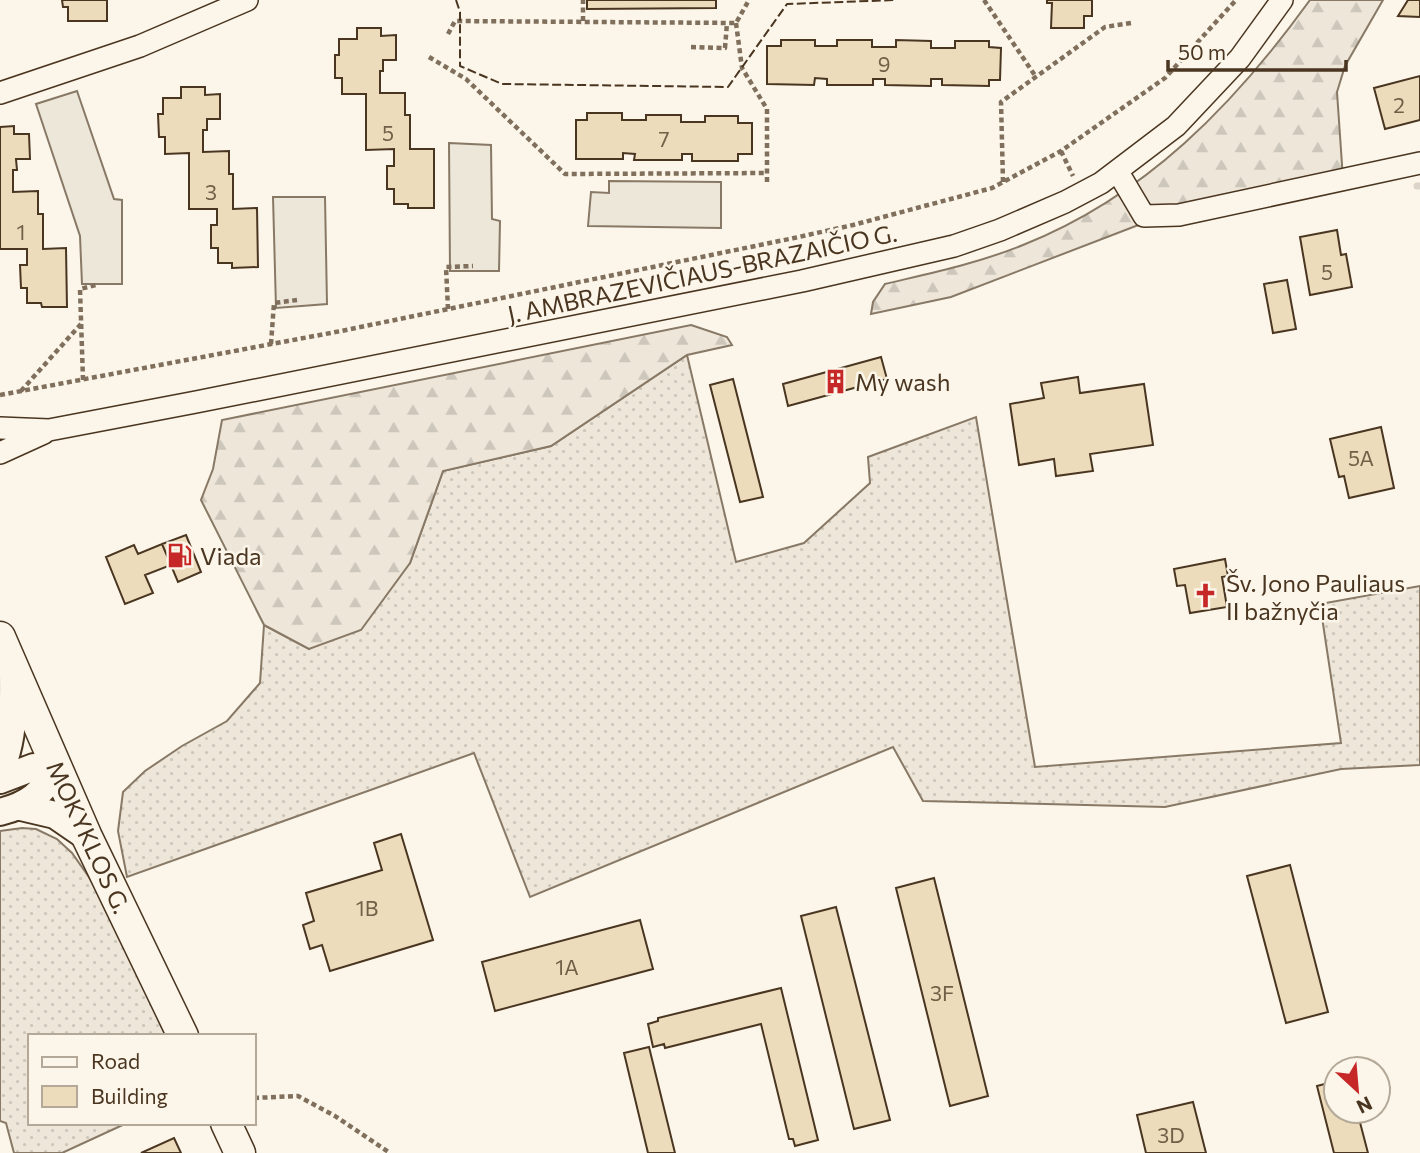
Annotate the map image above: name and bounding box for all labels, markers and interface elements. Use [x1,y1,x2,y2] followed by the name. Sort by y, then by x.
[1168,28,1346,72] scale bar
[1178,39,1226,64] text: 50 m
[878,51,890,76] house number: 9
[1393,92,1405,117] house number: 2
[382,120,394,145] house number: 5
[658,126,670,151] house number: 7
[205,179,217,204] house number: 3
[505,218,899,328] street label: J. AMBRAZEVIČIAUS-BRAZAIČIO G.
[17,219,25,244] house number: 1
[1321,259,1333,284] house number: 5
[821,367,849,395] building icon: My wash
[855,367,950,396] place label: My wash
[1348,445,1374,470] house number: 5A
[166,541,194,569] fuel station icon: Viada
[200,541,262,570] place label: Viada
[1226,568,1405,625] place label: Šv. Jono Pauliaus II bažnyčia
[1192,582,1220,610] church icon: Šv. Jono Pauliaus II bažnyčia
[41,756,137,918] street label: MOKYKLOS G.
[356,895,378,920] house number: 1B
[555,954,579,979] house number: 1A
[930,980,954,1005] house number: 3F
[28,1034,256,1125] legend
[91,1048,140,1073] text: Road
[1322,1055,1392,1125] north arrow
[91,1083,168,1108] text: Building
[1353,1092,1376,1119] text: N
[1157,1122,1185,1147] house number: 3D

